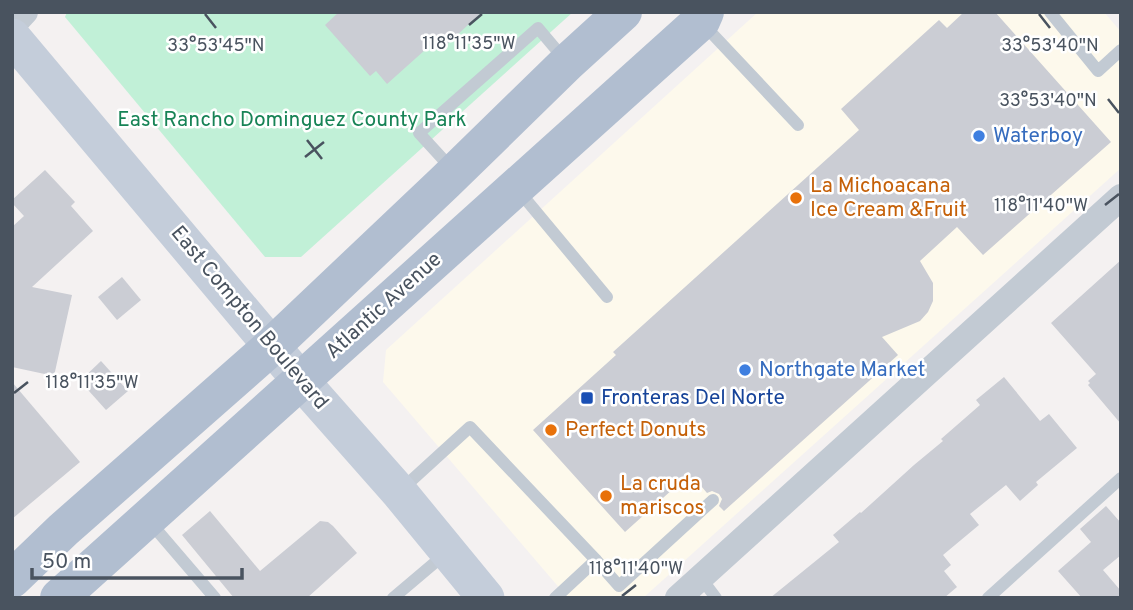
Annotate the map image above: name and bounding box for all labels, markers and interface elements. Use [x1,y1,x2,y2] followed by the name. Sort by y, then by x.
[422,33,516,56] text: 118°11'35"W
[167,35,265,58] text: 33°53'45"N
[1001,35,1099,58] text: 33°53'40"N
[999,90,1097,113] text: 33°53'40"N
[117,107,467,134] park label: East Rancho Dominguez County Park
[993,123,1083,150] place label: Waterboy
[971,128,987,144] marker: Waterboy
[810,173,967,224] place label: La Michoacana Ice Cream &Fruit
[788,190,804,206] marker: La Michoacana Ice Cream &Fruit
[994,195,1088,218] text: 118°11'40"W
[164,220,334,416] street label: East Compton Boulevard
[320,247,448,365] street label: Atlantic Avenue
[759,357,926,384] place label: Northgate Market
[737,362,753,378] marker: Northgate Market
[45,372,139,395] text: 118°11'35"W
[601,385,785,412] place label: Fronteras Del Norte
[579,390,595,406] marker: Fronteras Del Norte
[565,417,706,444] place label: Perfect Donuts
[543,422,559,438] marker: Perfect Donuts
[620,471,704,522] place label: La cruda mariscos
[598,488,614,504] marker: La cruda mariscos
[32,536,242,580] scale bar
[42,549,91,576] text: 50 m
[589,558,683,581] text: 118°11'40"W

